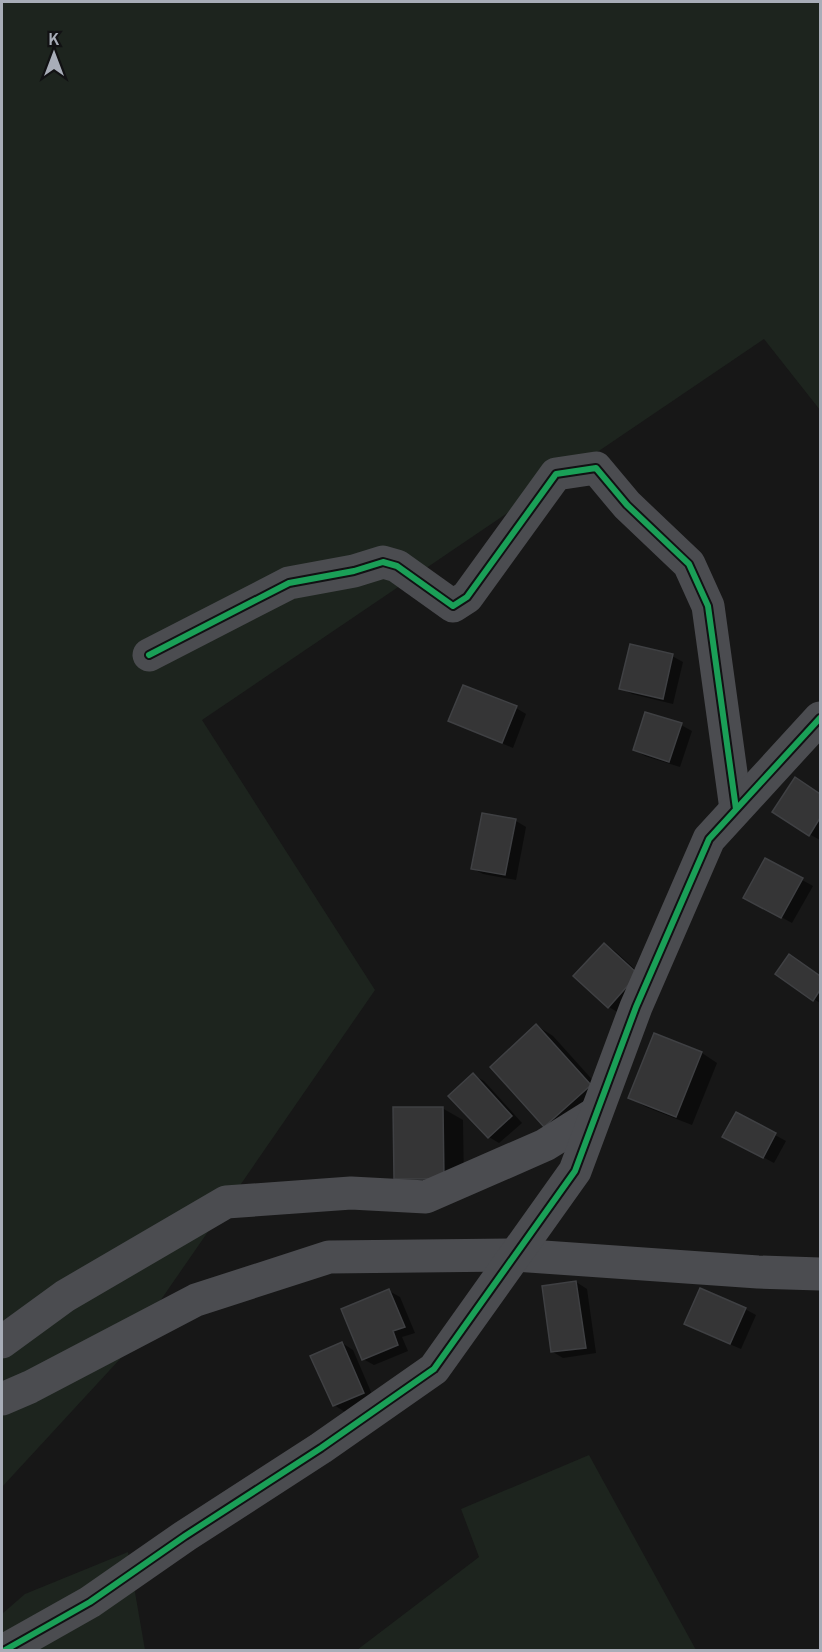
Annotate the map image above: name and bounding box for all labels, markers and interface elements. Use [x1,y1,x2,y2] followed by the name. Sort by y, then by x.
[24,24,84,84] north arrow
[48,31,60,51] text: K

